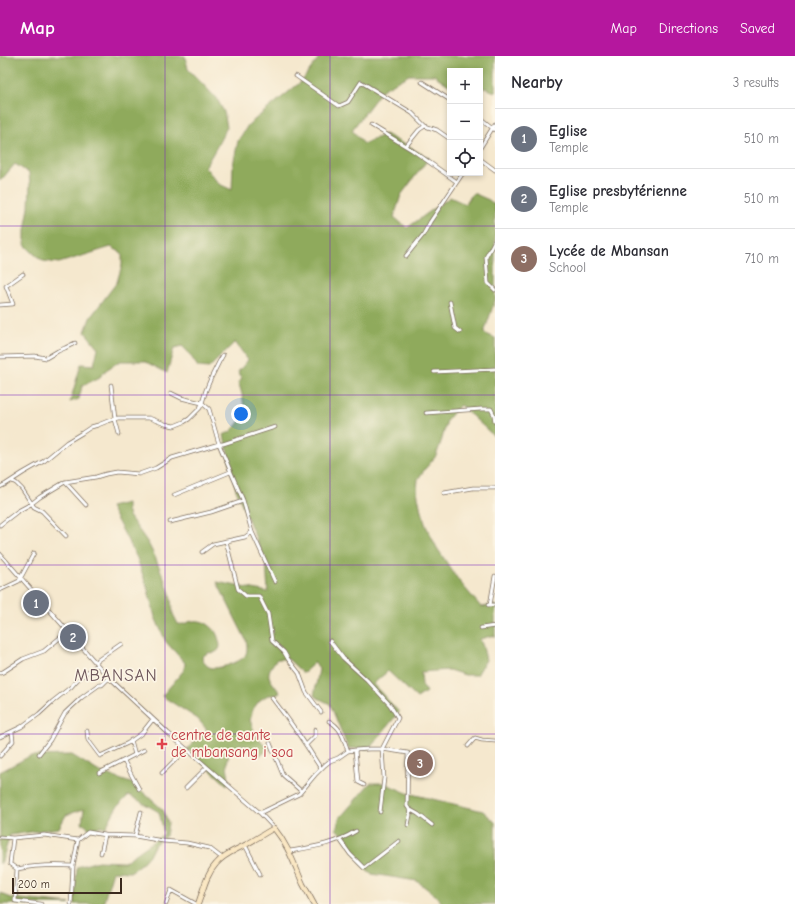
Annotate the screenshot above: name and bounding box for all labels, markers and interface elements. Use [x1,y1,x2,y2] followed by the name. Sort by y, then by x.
[20,17,55,39] text: Map
[610,20,637,37] text: Map
[659,20,718,37] text: Directions
[740,20,775,37] text: Saved
[447,68,483,176] map controls
[447,68,483,104] button: +
[511,73,562,92] text: Nearby
[733,75,779,90] text: 3 results
[447,104,483,140] button: −
[549,122,587,140] text: Eglise
[521,131,527,146] text: 1
[744,131,779,146] text: 510 m
[447,140,483,176] button: locate
[549,140,588,155] text: Temple
[549,182,687,200] text: Eglise presbytérienne
[521,191,527,206] text: 2
[744,191,779,206] text: 510 m
[549,200,588,215] text: Temple
[549,242,669,260] text: Lycée de Mbansan
[521,251,527,266] text: 3
[745,251,779,266] text: 710 m
[549,260,586,275] text: School
[231,404,251,424] your location
[23,588,49,618] pin: 1
[60,622,86,652] pin: 2
[74,666,158,685] district label: MBANSAN
[171,726,293,761] place label: centre de sante de mbansang i soa
[156,738,168,750] marker: centre de sante de mbansang i soa
[407,748,433,778] pin: 3
[12,876,122,895] scale bar
[18,878,50,891] text: 200 m

